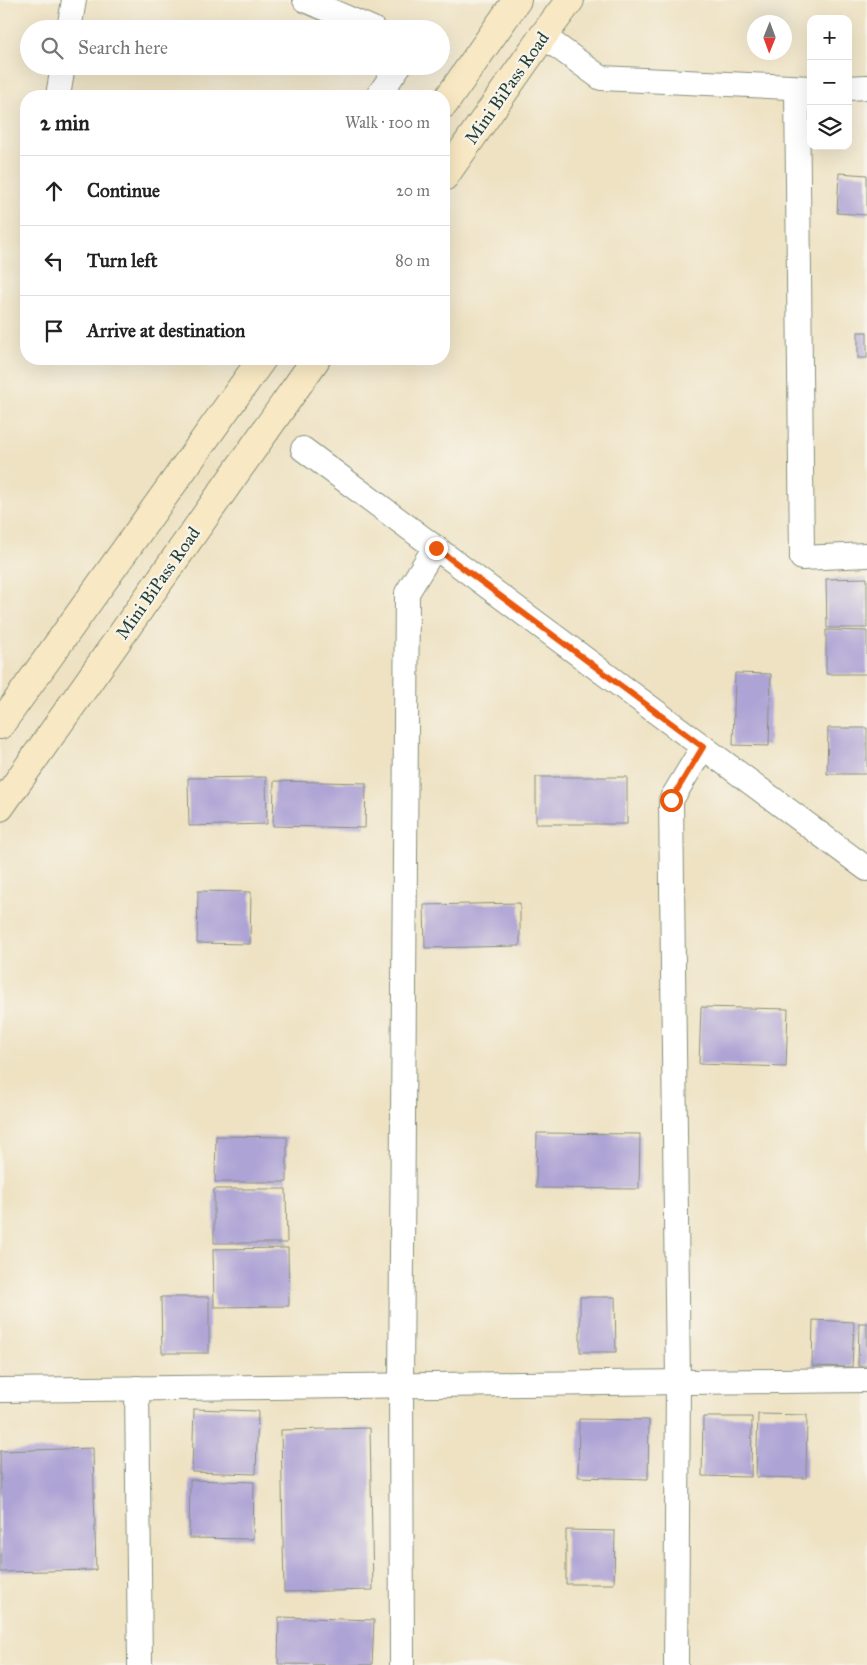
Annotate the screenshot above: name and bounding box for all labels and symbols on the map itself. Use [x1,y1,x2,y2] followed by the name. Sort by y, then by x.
[747,15,792,60] north arrow
[460,28,554,148] street label: Mini BiPass Road
[111,523,205,643] street label: Mini BiPass Road
[425,537,448,560] route end
[660,789,683,812] route start

